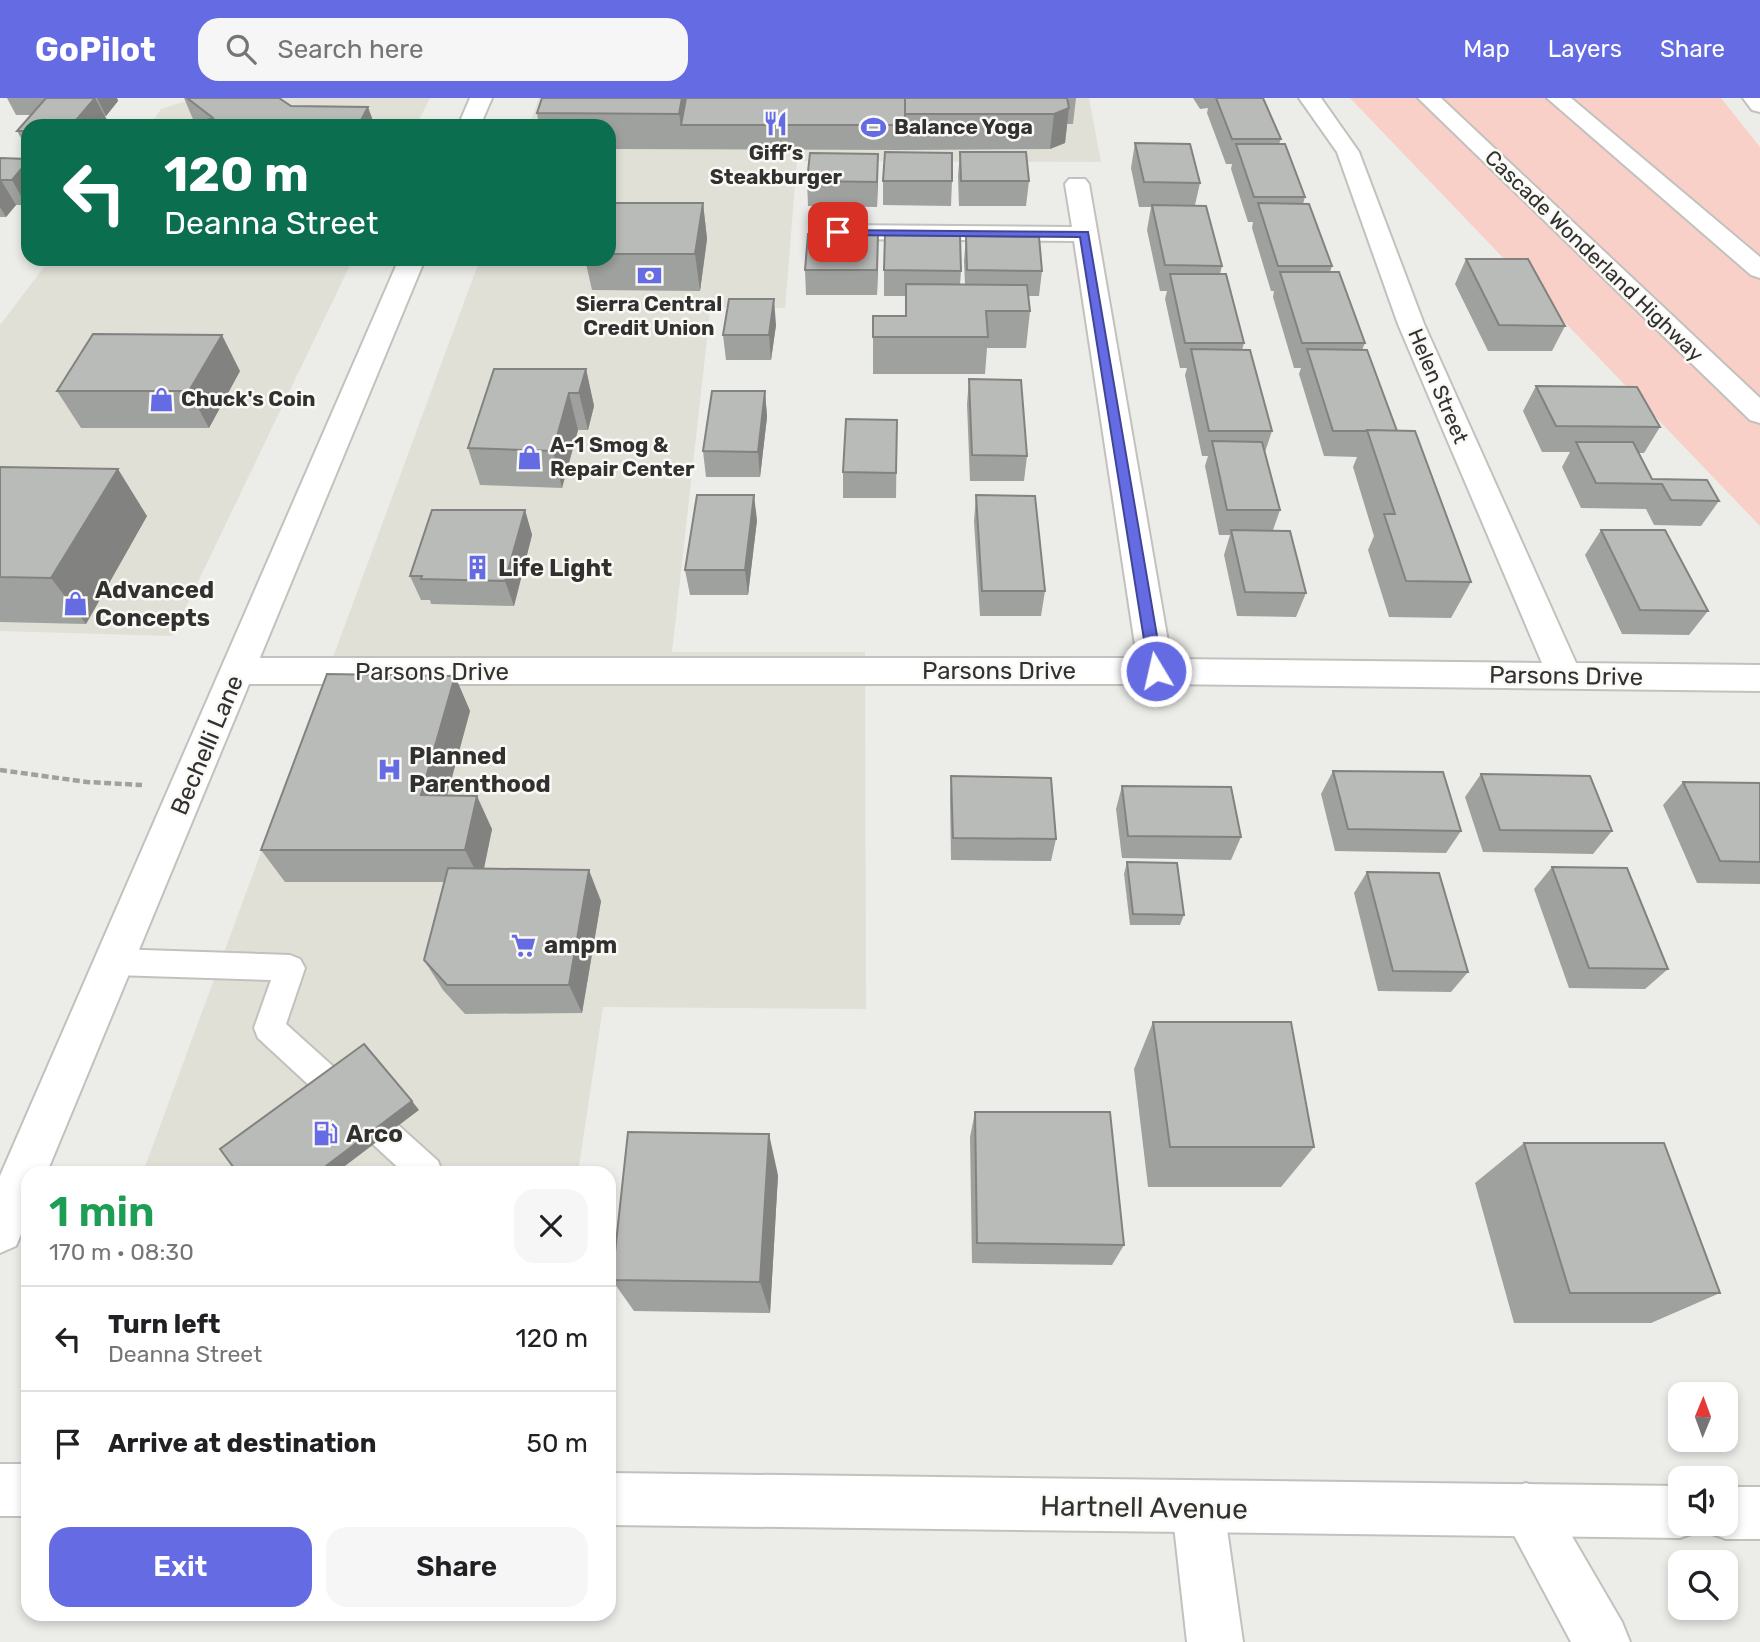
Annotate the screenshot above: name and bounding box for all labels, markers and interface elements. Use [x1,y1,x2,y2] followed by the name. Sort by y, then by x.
[198,18,688,81] search box
[35,30,156,69] text: GoPilot
[222,30,260,68] icon: search
[278,34,423,65] text: Search here
[1463,35,1510,63] text: Map
[1548,35,1622,63] text: Layers
[1660,35,1725,63] text: Share
[762,110,790,138] restaurant icon: Giff’s Steakburger
[860,113,888,141] sports icon: Balance Yoga
[894,114,1033,139] place label: Balance Yoga
[710,140,843,189] place label: Giff’s Steakburger
[164,145,309,203] text: 120 m
[1480,145,1709,367] street label: Cascade Wonderland Highway
[49,147,140,238] icon: left
[808,202,868,262] pin
[164,204,378,242] text: Deanna Street
[819,213,857,251] icon: arrive
[635,261,663,289] bank icon: Sierra Central Credit Union
[576,291,722,340] place label: Sierra Central Credit Union
[1403,325,1474,447] street label: Helen Street
[147,385,175,413] shop icon: Chuck's Coin
[181,386,315,411] place label: Chuck's Coin
[550,432,695,481] place label: A-1 Smog & Repair Center
[516,443,544,471] shop icon: A-1 Smog & Repair Center
[464,554,492,582] building icon: Life Light
[498,554,612,582] place label: Life Light
[95,576,214,632] place label: Advanced Concepts
[61,590,89,618] shop icon: Advanced Concepts
[1119,634,1193,708] position arrow
[922,657,1076,685] street label: Parsons Drive
[355,658,509,686] street label: Parsons Drive
[1489,661,1643,691] street label: Parsons Drive
[165,671,249,819] street label: Bechelli Lane
[409,742,551,798] place label: Planned Parenthood
[375,756,403,784] hospital icon: Planned Parenthood
[510,931,538,959] supermarket icon: ampm
[544,931,617,959] place label: ampm
[312,1120,340,1148] fuel station icon: Arco
[346,1120,403,1148] place label: Arco
[49,1187,155,1237] text: 1 min
[514,1189,588,1263] button: close
[49,1238,194,1266] text: 170 m · 08:30
[108,1309,220,1340] text: Turn left
[49,1320,87,1358] icon: left
[516,1323,588,1354] text: 120 m
[108,1340,262,1368] text: Deanna Street
[1668,1382,1738,1452] north arrow
[1668,1382,1738,1620] map controls
[49,1425,87,1463] icon: arrive
[108,1428,376,1459] text: Arrive at destination
[527,1428,588,1459] text: 50 m
[1668,1466,1738,1536] button: sound
[1040,1489,1248,1526] street label: Hartnell Avenue
[49,1527,312,1607] button: Exit
[326,1527,588,1607] button: Share
[1668,1550,1738,1620] button: search

